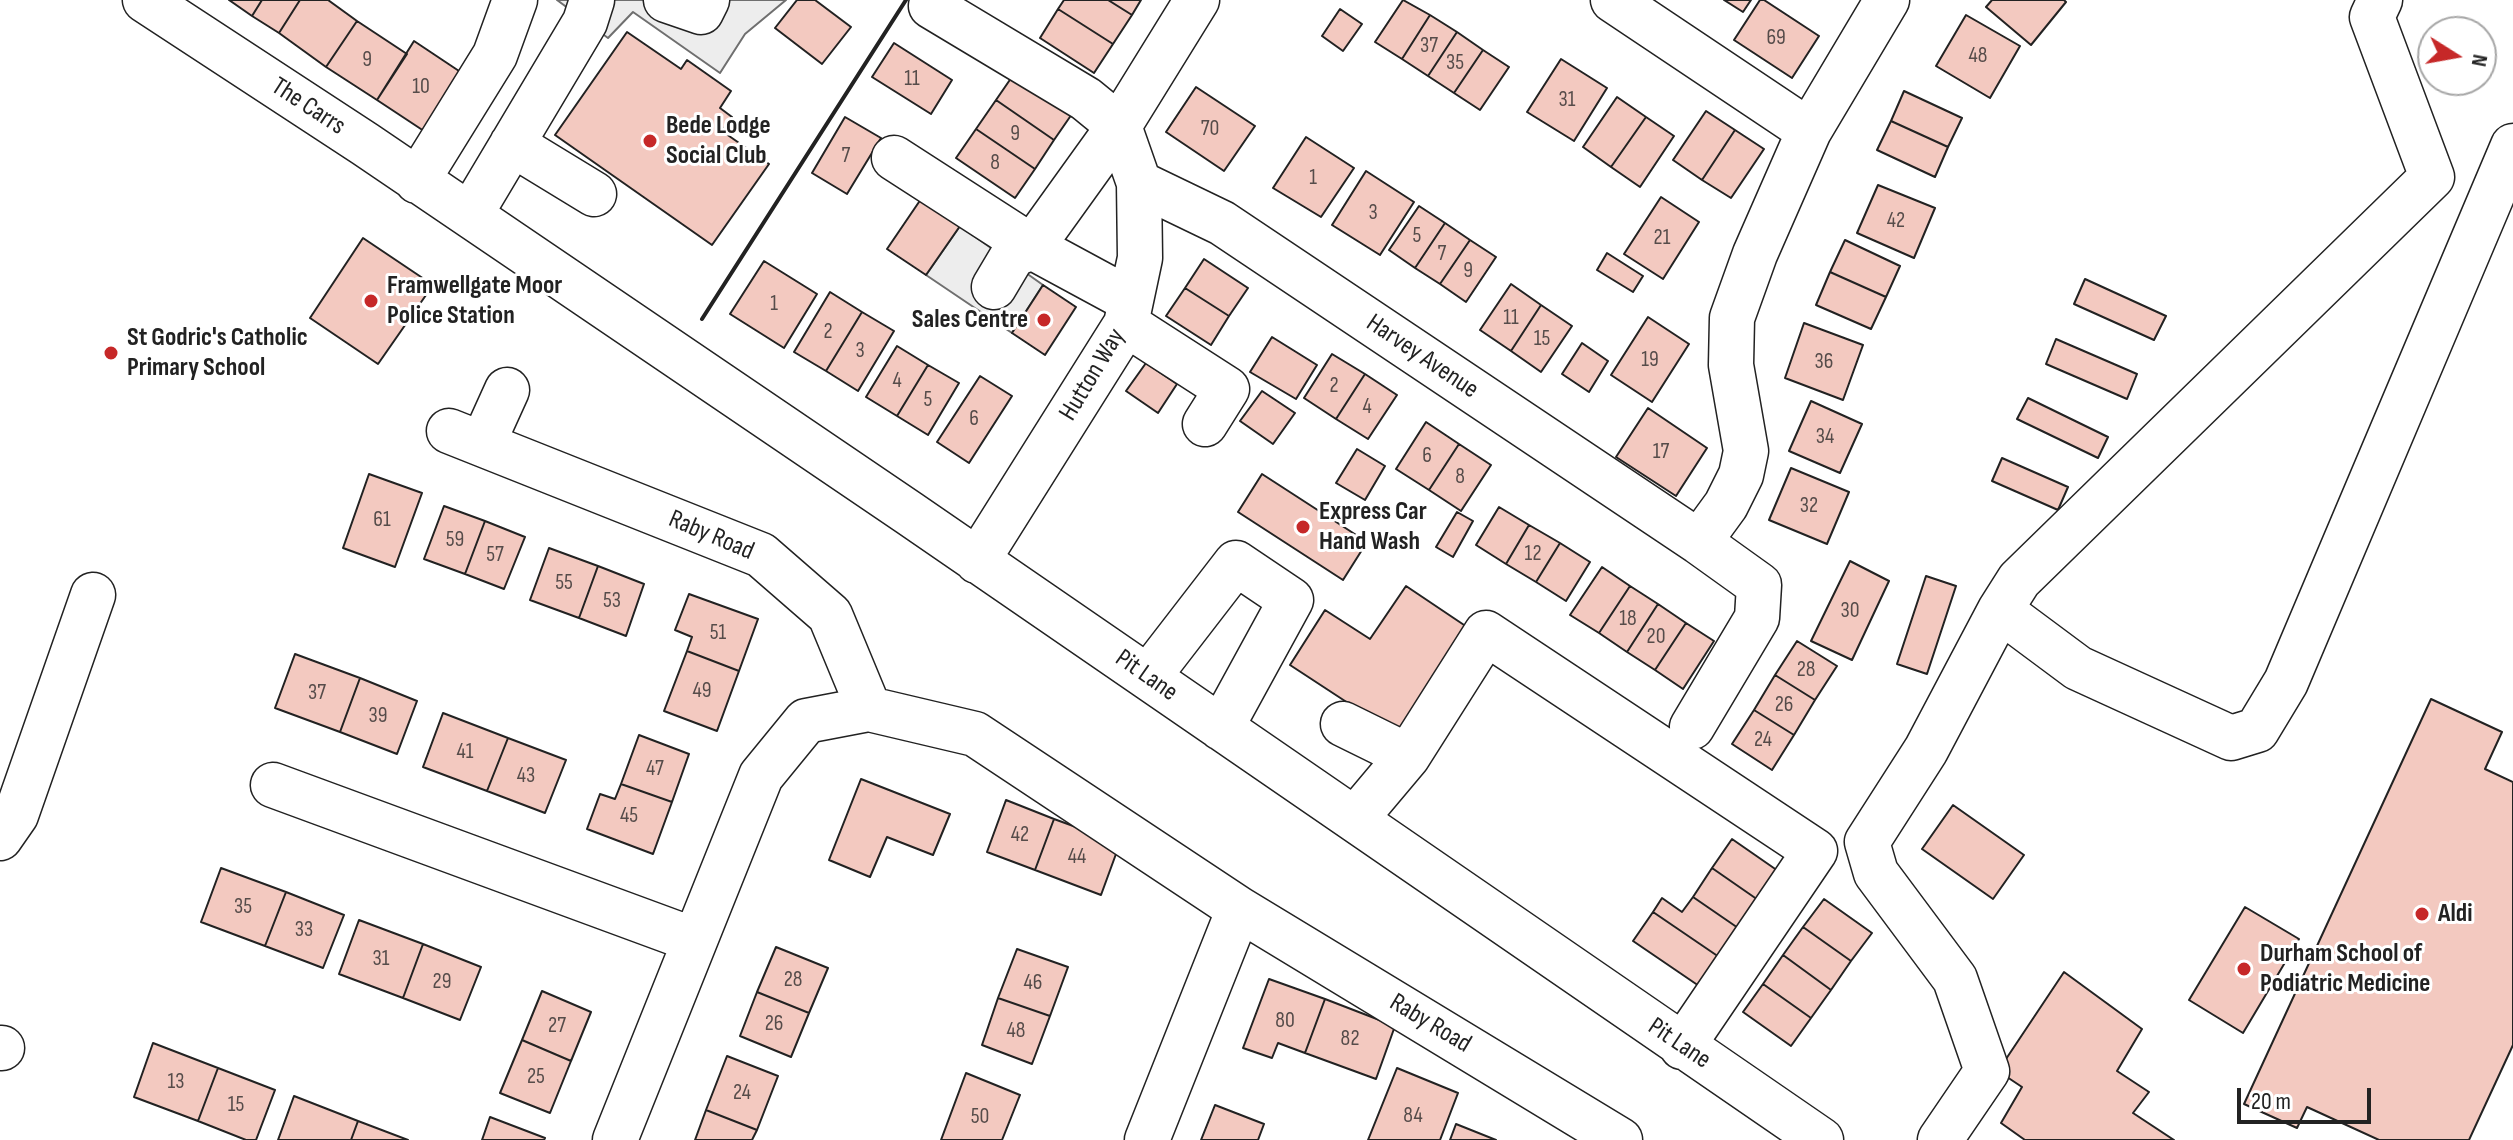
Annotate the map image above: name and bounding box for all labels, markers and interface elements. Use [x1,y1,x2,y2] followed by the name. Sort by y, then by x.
[2417,16,2497,96] north arrow
[1766,25,1786,51] house number: 69
[1420,33,1438,59] house number: 37
[1969,43,1987,69] house number: 48
[362,47,372,73] house number: 9
[1446,50,1464,76] house number: 35
[2465,52,2493,69] text: N
[904,66,920,92] house number: 11
[265,72,351,142] street label: The Carrs
[412,74,430,100] house number: 10
[1559,87,1575,113] house number: 31
[666,110,771,172] place label: Bede Lodge Social Club
[1201,116,1219,142] house number: 70
[1010,121,1020,147] house number: 9
[641,132,659,150] marker: Bede Lodge Social Club
[842,143,850,169] house number: 7
[990,150,1000,176] house number: 8
[1309,165,1317,191] house number: 1
[1368,200,1378,226] house number: 3
[1887,208,1905,234] house number: 42
[1413,223,1421,249] house number: 5
[1654,225,1670,251] house number: 21
[1438,241,1446,267] house number: 7
[1463,258,1473,284] house number: 9
[387,270,562,332] place label: Framwellgate Moor Police Station
[770,291,778,317] house number: 1
[362,292,380,310] marker: Framwellgate Moor Police Station
[912,304,1028,336] place label: Sales Centre
[1503,305,1519,331] house number: 11
[1360,308,1484,406] street label: Harvey Avenue
[1035,311,1053,329] marker: Sales Centre
[823,319,833,345] house number: 2
[127,322,308,384] place label: St Godric's Catholic Primary School
[1053,323,1133,427] street label: Hutton Way
[1534,326,1550,352] house number: 15
[855,338,865,364] house number: 3
[102,344,120,362] marker: St Godric's Catholic Primary School
[1641,347,1659,373] house number: 19
[1815,349,1833,375] house number: 36
[892,368,902,394] house number: 4
[1329,373,1339,399] house number: 2
[924,387,932,413] house number: 5
[1362,394,1372,420] house number: 4
[969,406,979,432] house number: 6
[1816,424,1834,450] house number: 34
[1653,439,1669,465] house number: 17
[1422,443,1432,469] house number: 6
[1455,464,1465,490] house number: 8
[1800,493,1818,519] house number: 32
[1319,496,1427,558] place label: Express Car Hand Wash
[664,504,758,568] street label: Raby Road
[373,507,391,533] house number: 61
[1294,518,1312,536] marker: Express Car Hand Wash
[446,527,464,553] house number: 59
[1524,541,1542,567] house number: 12
[486,542,504,568] house number: 57
[555,570,573,596] house number: 55
[603,588,621,614] house number: 53
[1840,598,1860,624] house number: 30
[1619,606,1637,632] house number: 18
[710,620,726,646] house number: 51
[1647,624,1665,650] house number: 20
[1109,643,1183,709] street label: Pit Lane
[1797,657,1815,683] house number: 28
[693,678,711,704] house number: 49
[308,680,326,706] house number: 37
[1775,692,1793,718] house number: 26
[369,703,387,729] house number: 39
[1754,727,1772,753] house number: 24
[457,739,473,765] house number: 41
[646,756,664,782] house number: 47
[517,763,535,789] house number: 43
[620,803,638,829] house number: 45
[1011,822,1029,848] house number: 42
[1068,844,1086,870] house number: 44
[234,894,252,920] house number: 35
[2438,898,2472,930] place label: Aldi
[2413,905,2431,923] marker: Aldi
[295,917,313,943] house number: 33
[2260,938,2430,1000] place label: Durham School of Podiatric Medicine
[373,946,389,972] house number: 31
[2235,960,2253,978] marker: Durham School of Podiatric Medicine
[784,967,802,993] house number: 28
[433,969,451,995] house number: 29
[1024,970,1042,996] house number: 46
[1383,988,1477,1060] street label: Raby Road
[1275,1008,1295,1034] house number: 80
[765,1011,783,1037] house number: 26
[1642,1012,1716,1076] street label: Pit Lane
[548,1013,566,1039] house number: 27
[1007,1018,1025,1044] house number: 48
[1340,1026,1360,1052] house number: 82
[527,1064,545,1090] house number: 25
[168,1069,184,1095] house number: 13
[2241,1072,2375,1122] scale bar
[733,1080,751,1106] house number: 24
[2251,1087,2291,1116] text: 20 m
[228,1092,244,1118] house number: 15
[1403,1103,1423,1129] house number: 84
[971,1104,989,1130] house number: 50

